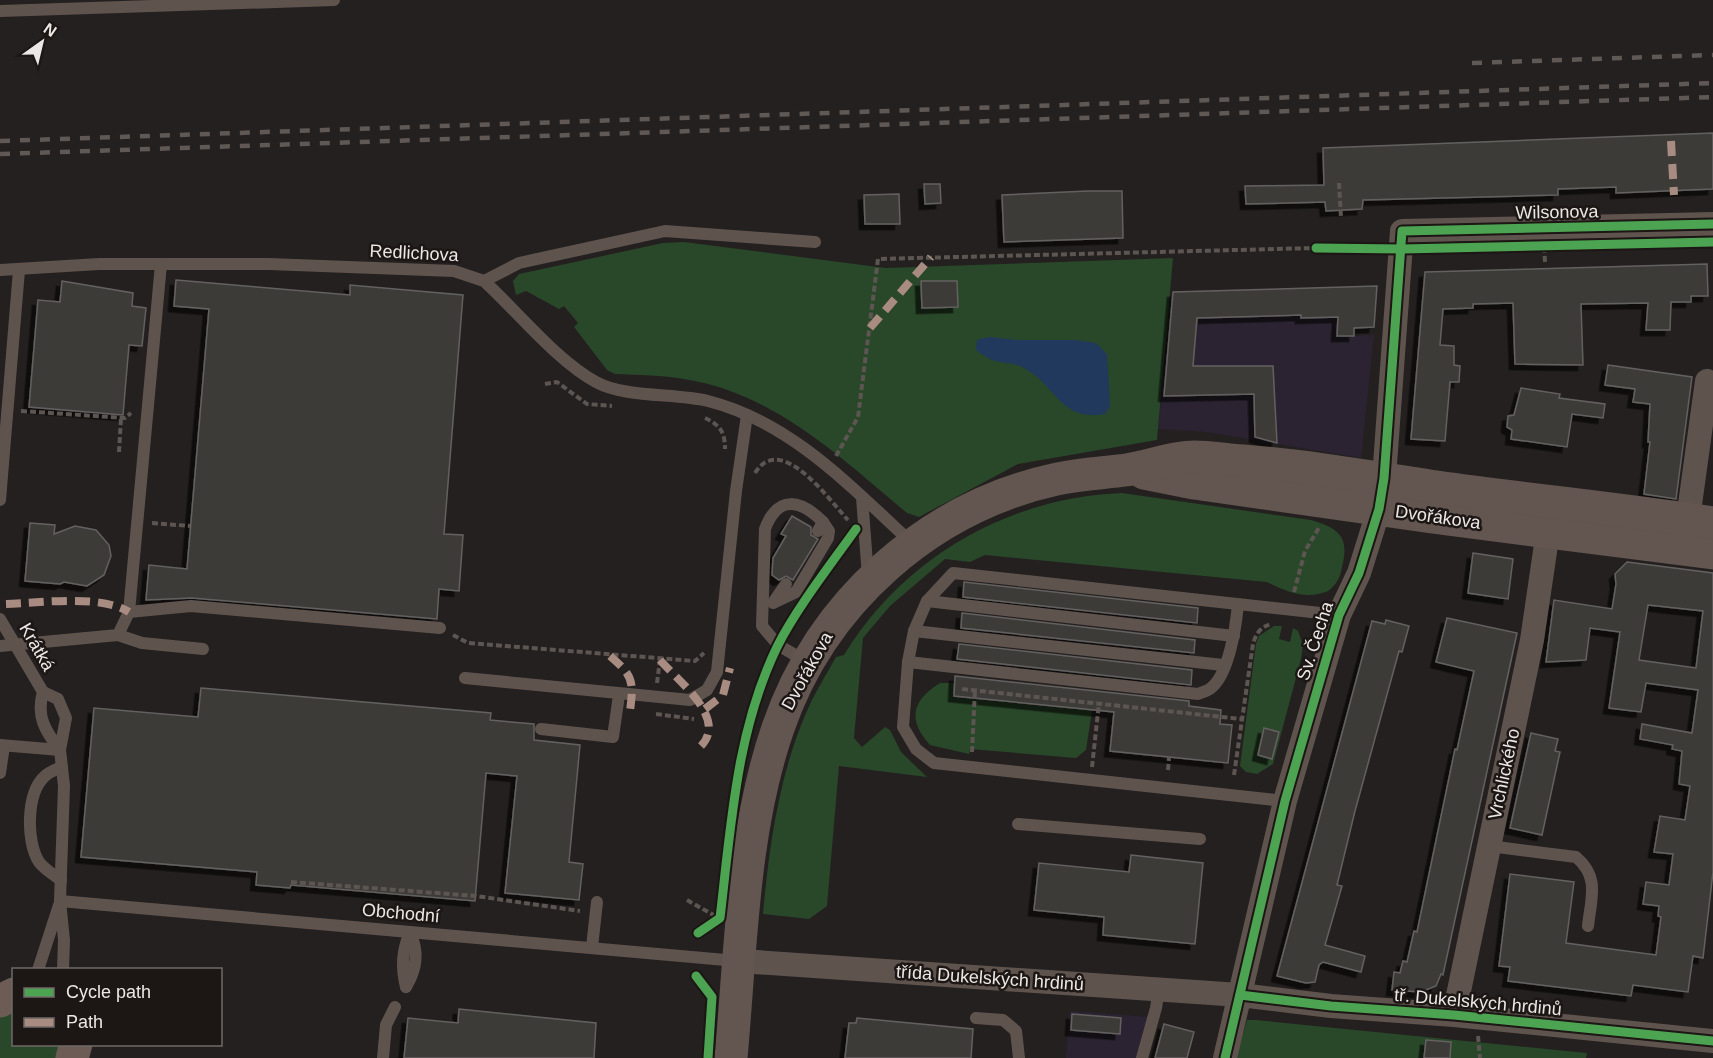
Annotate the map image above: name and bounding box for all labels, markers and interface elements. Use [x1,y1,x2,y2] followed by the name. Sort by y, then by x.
[12,12,72,72] north arrow
[41,20,60,40] text: N
[1515,201,1600,223] street label: Wilsonova
[369,241,460,265] street label: Redlichova
[1394,501,1483,533] street label: Dvořákova
[1292,598,1337,683] street label: Sv. Čecha
[15,619,59,675] street label: Krátká
[777,628,837,713] street label: Dvořákova
[1485,727,1523,821] street label: Vrchlického
[361,900,441,926] street label: Obchodní
[895,961,1085,995] street label: třída Dukelských hrdinů
[12,968,222,1046] legend
[66,982,151,1002] text: Cycle path
[1393,985,1563,1019] street label: tř. Dukelských hrdinů
[66,1012,103,1032] text: Path

